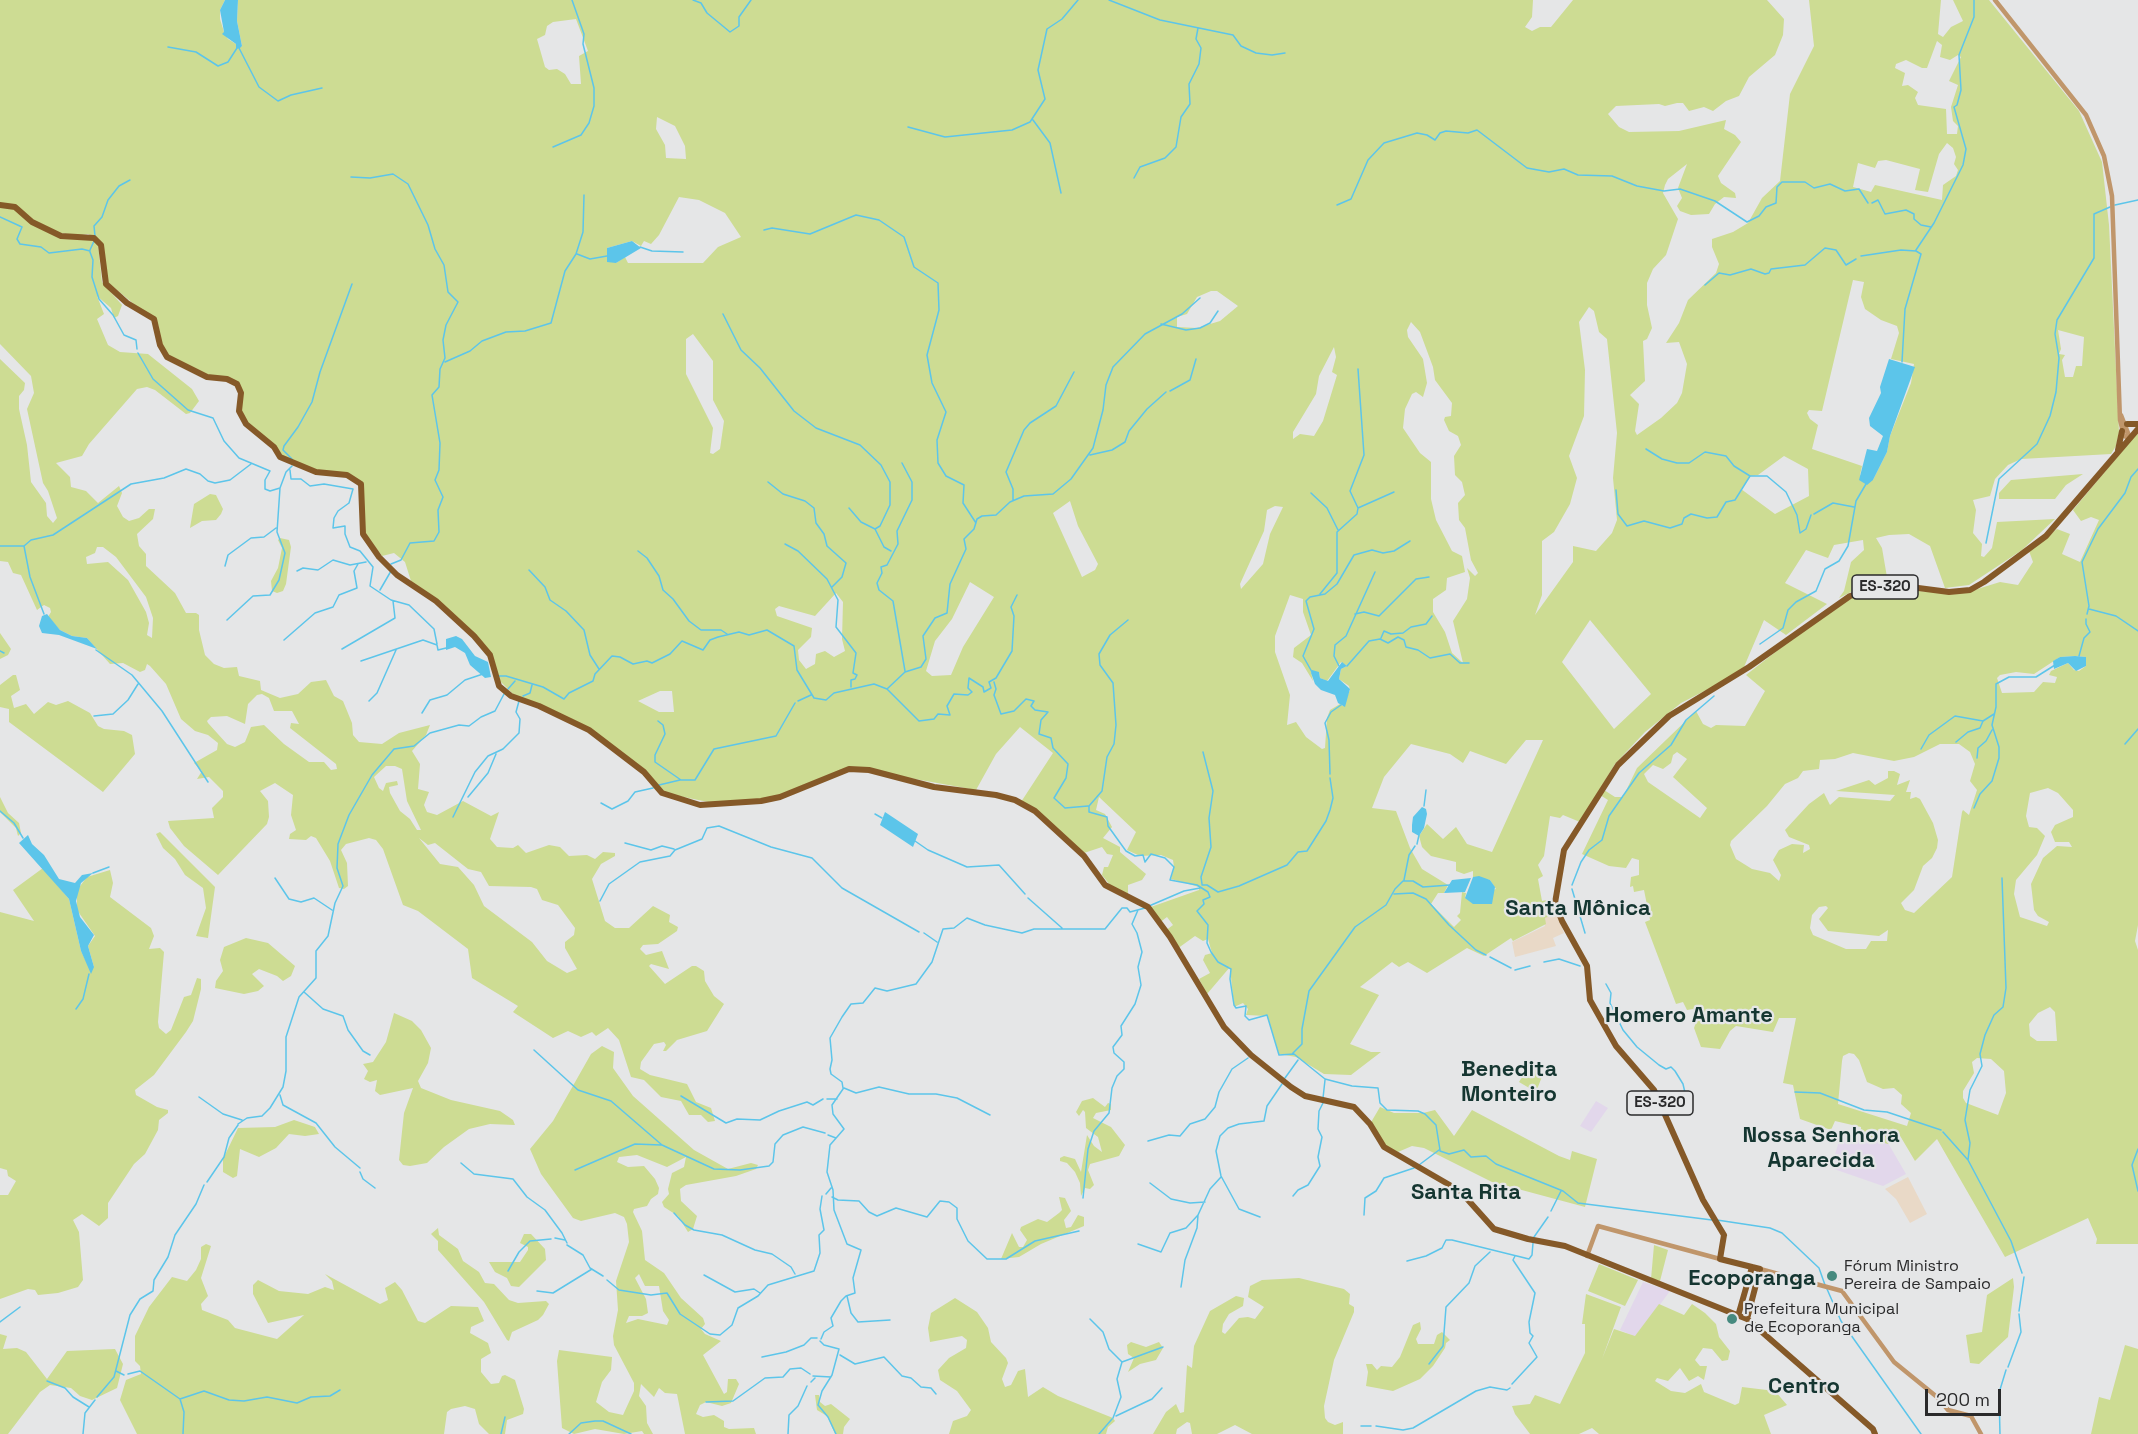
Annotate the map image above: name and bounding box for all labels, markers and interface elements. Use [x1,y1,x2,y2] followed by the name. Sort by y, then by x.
[1852,575,1918,599] road number: ES-320
[1505,896,1651,922] district label: Santa Mônica
[1605,1003,1773,1029] district label: Homero Amante
[1461,1057,1557,1108] district label: Benedita Monteiro
[1627,1091,1693,1115] road number: ES-320
[1742,1123,1900,1174] district label: Nossa Senhora Aparecida
[1411,1180,1521,1206] district label: Santa Rita
[1844,1257,1991,1295] place label: Fórum Ministro Pereira de Sampaio
[1688,1266,1816,1292] district label: Ecoporanga
[1825,1269,1839,1283] marker: Fórum Ministro Pereira de Sampaio
[1744,1300,1899,1338] place label: Prefeitura Municipal de Ecoporanga
[1725,1312,1739,1326] marker: Prefeitura Municipal de Ecoporanga
[1768,1374,1840,1400] district label: Centro
[1928,1377,2004,1415] scale bar
[1936,1388,1990,1411] text: 200 m

